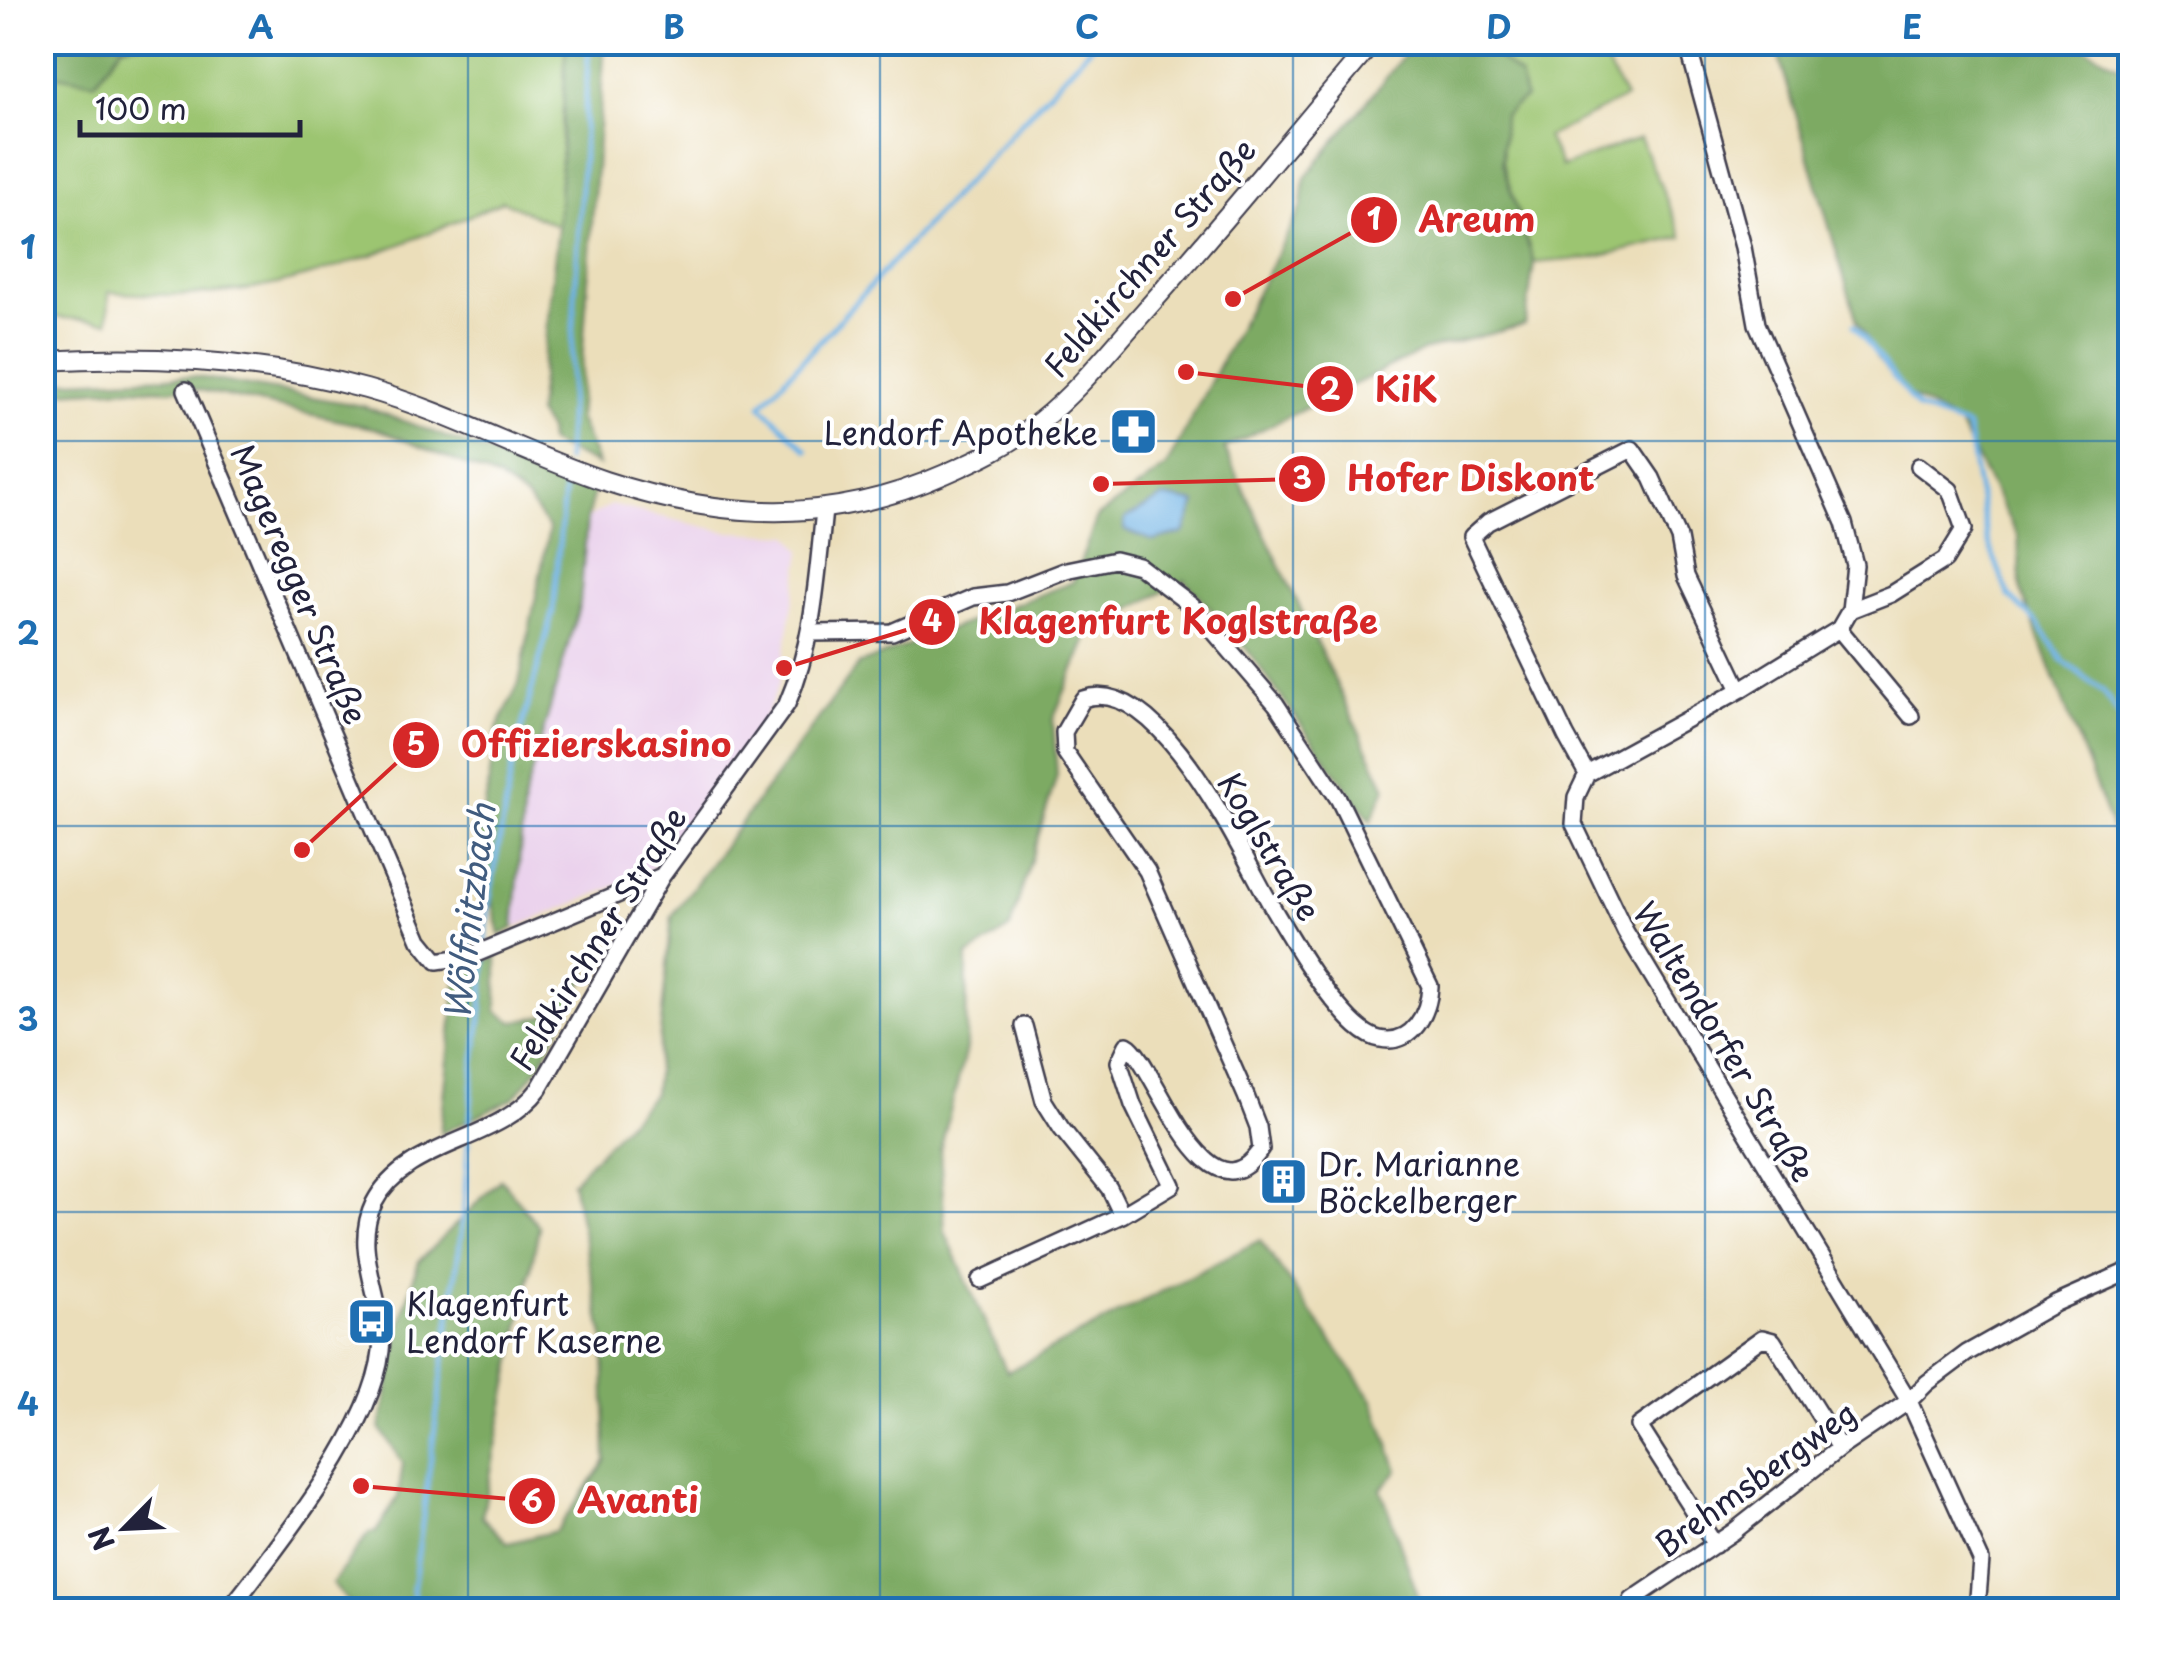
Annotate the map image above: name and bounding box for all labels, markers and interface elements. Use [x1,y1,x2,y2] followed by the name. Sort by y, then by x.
[248,2,274,50] text: A
[663,2,685,50] text: B
[1075,2,1099,50] text: C
[1486,2,1512,50] text: D
[1902,2,1922,50] text: E
[80,75,300,137] scale bar
[95,85,187,130] text: 100 m
[1032,127,1266,387] street label: Feldkirchner Straße
[1349,187,1555,252] callout: Areum
[1418,191,1535,244] text: Areum
[1367,195,1381,240] text: 1
[20,222,36,270] text: 1
[1305,357,1457,422] callout: KiK
[1375,361,1437,414] text: KiK
[1319,365,1341,410] text: 2
[1107,406,1159,458] pharmacy icon: Lendorf Apotheke
[823,408,1098,456] place label: Lendorf Apotheke
[219,437,381,731] street label: Mageregger Straße
[1277,446,1615,511] callout: Hofer Diskont
[1347,450,1595,503] text: Hofer Diskont
[1292,454,1312,499] text: 3
[907,589,1398,654] callout: Klagenfurt Koglstraße
[978,593,1378,646] text: Klagenfurt Koglstraße
[922,597,942,642] text: 4
[17,608,39,656] text: 2
[391,712,751,777] callout: Offizierskasino
[461,716,731,769] text: Offizierskasino
[406,720,426,765] text: 5
[1207,762,1333,930] street label: Koglstraße
[496,797,698,1079] street label: Feldkirchner Straße
[428,800,508,1024] water label: Wölfnitzbach
[1622,892,1828,1190] street label: Waltendorfer Straße
[18,994,38,1042] text: 3
[1318,1139,1520,1224] place label: Dr. Marianne Böckelberger
[1257,1155,1309,1207] building icon: Dr. Marianne Böckelberger
[406,1279,662,1364] place label: Klagenfurt Lendorf Kaserne
[345,1295,397,1347] bus stop icon: Klagenfurt Lendorf Kaserne
[17,1379,39,1427] text: 4
[1644,1388,1866,1568] street label: Brehmsbergweg
[507,1469,719,1534] callout: Avanti
[577,1472,699,1525] text: Avanti
[521,1477,543,1522] text: 6
[75,1478,175,1578] north arrow
[77,1520,125,1558] text: N

